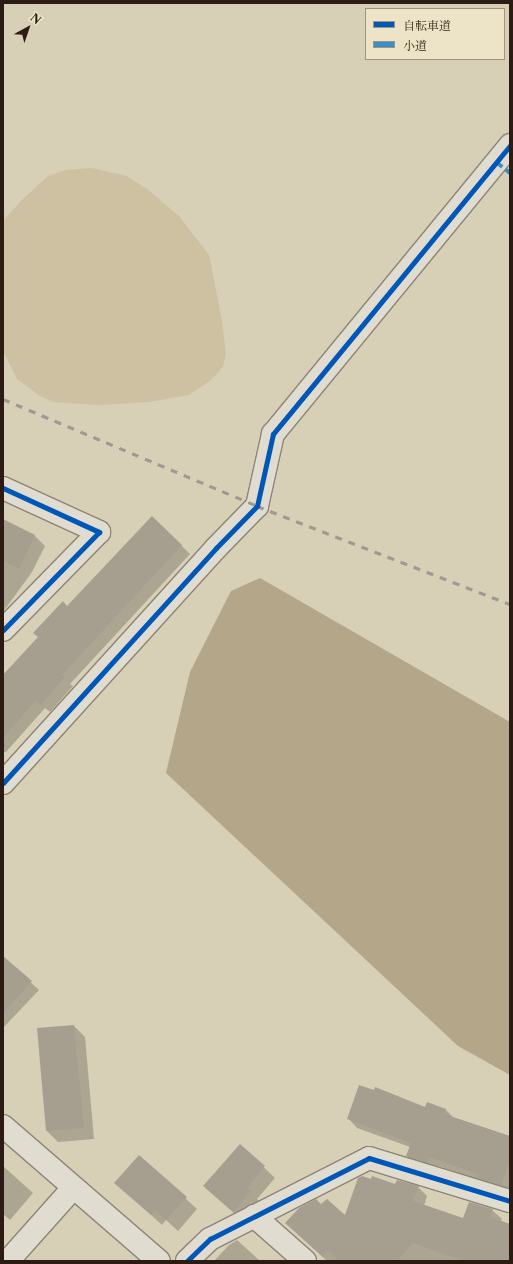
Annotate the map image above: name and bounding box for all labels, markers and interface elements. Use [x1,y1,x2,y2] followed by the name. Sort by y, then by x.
[8,8,48,48] north arrow
[365,8,505,60] legend
[28,10,44,27] text: N
[403,18,451,33] text: 自転車道
[403,38,427,53] text: 小道

